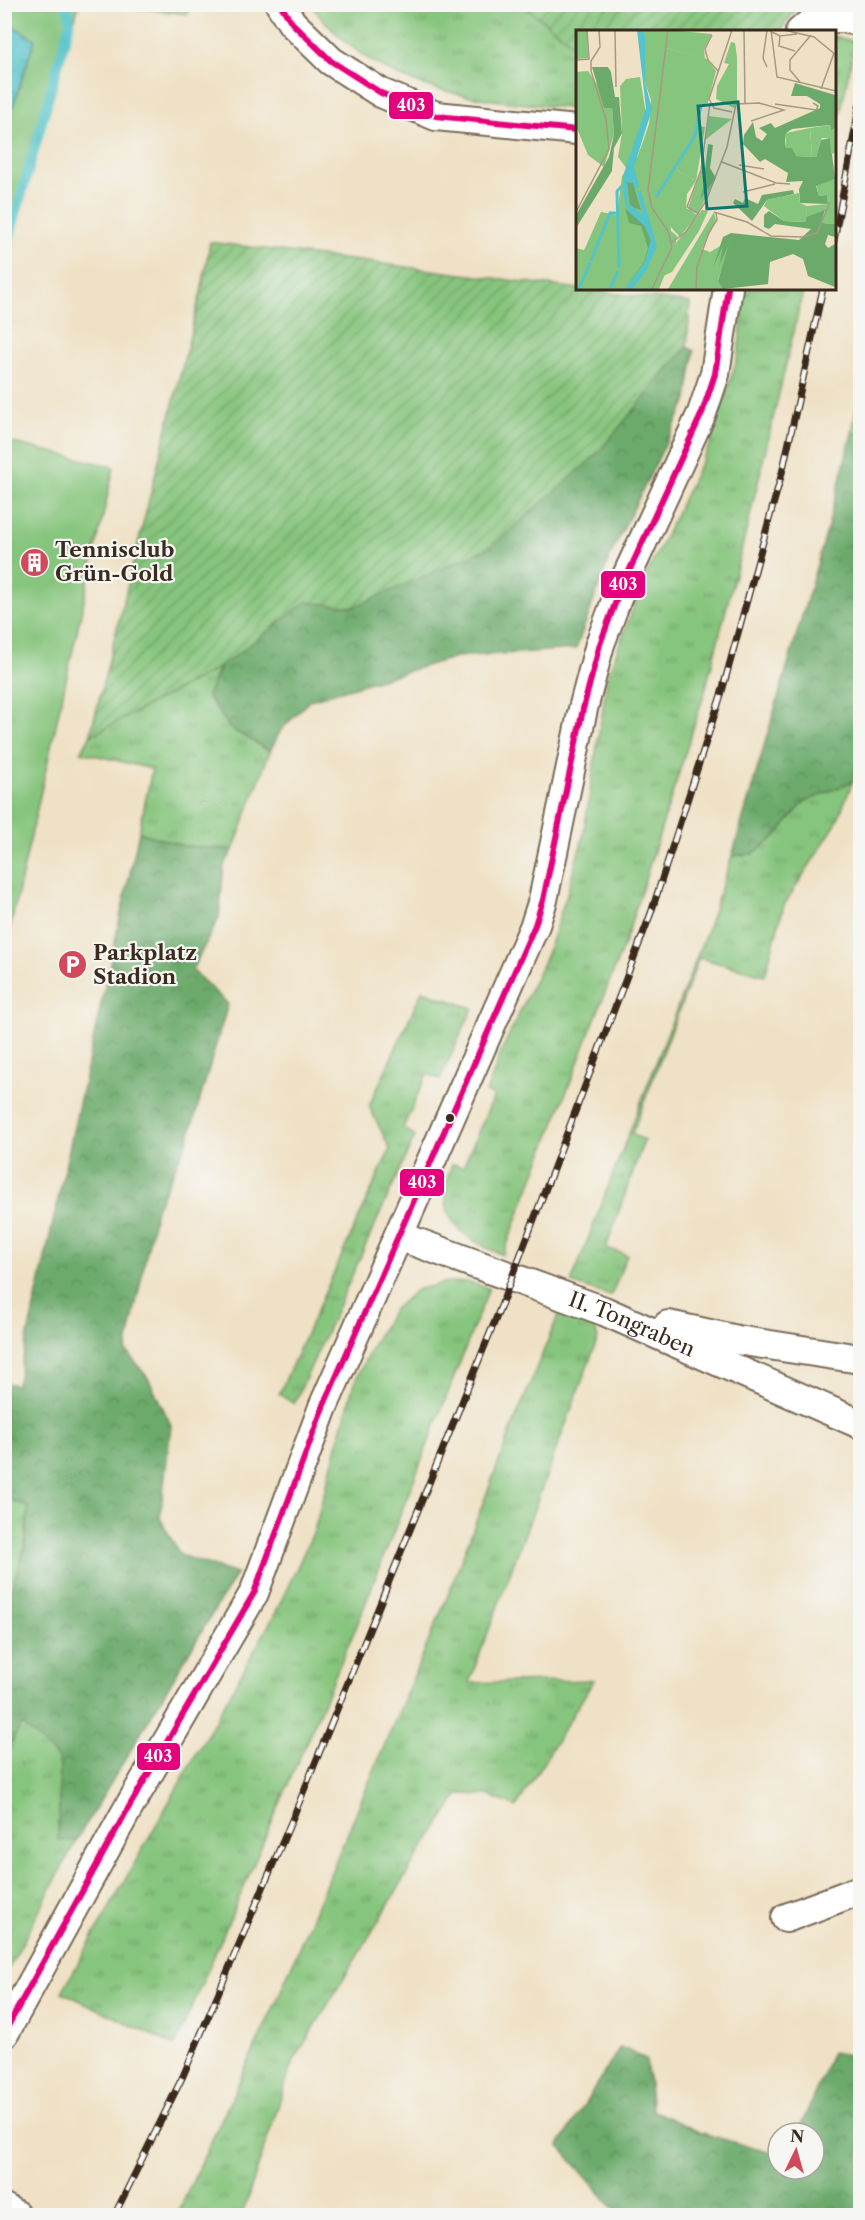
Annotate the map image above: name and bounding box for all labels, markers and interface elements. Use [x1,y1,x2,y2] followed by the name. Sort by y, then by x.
[576,30,835,290] inset map
[388,91,434,120] line badge: 403
[397,95,425,115] text: 403
[55,537,174,586] place label: Tennisclub Grün-Gold
[18,546,50,578] building icon: Tennisclub Grün-Gold
[600,570,646,599] line badge: 403
[609,574,637,594] text: 403
[93,940,197,989] place label: Parkplatz Stadion
[56,949,88,981] parking icon: Parkplatz Stadion
[444,1112,456,1124] unlabelled marker
[399,1168,445,1197] line badge: 403
[408,1172,436,1192] text: 403
[565,1286,699,1362] street label: II. Tongraben
[136,1742,181,1771] line badge: 403
[144,1746,172,1766] text: 403
[766,2121,826,2181] north arrow
[790,2125,805,2147] text: N

